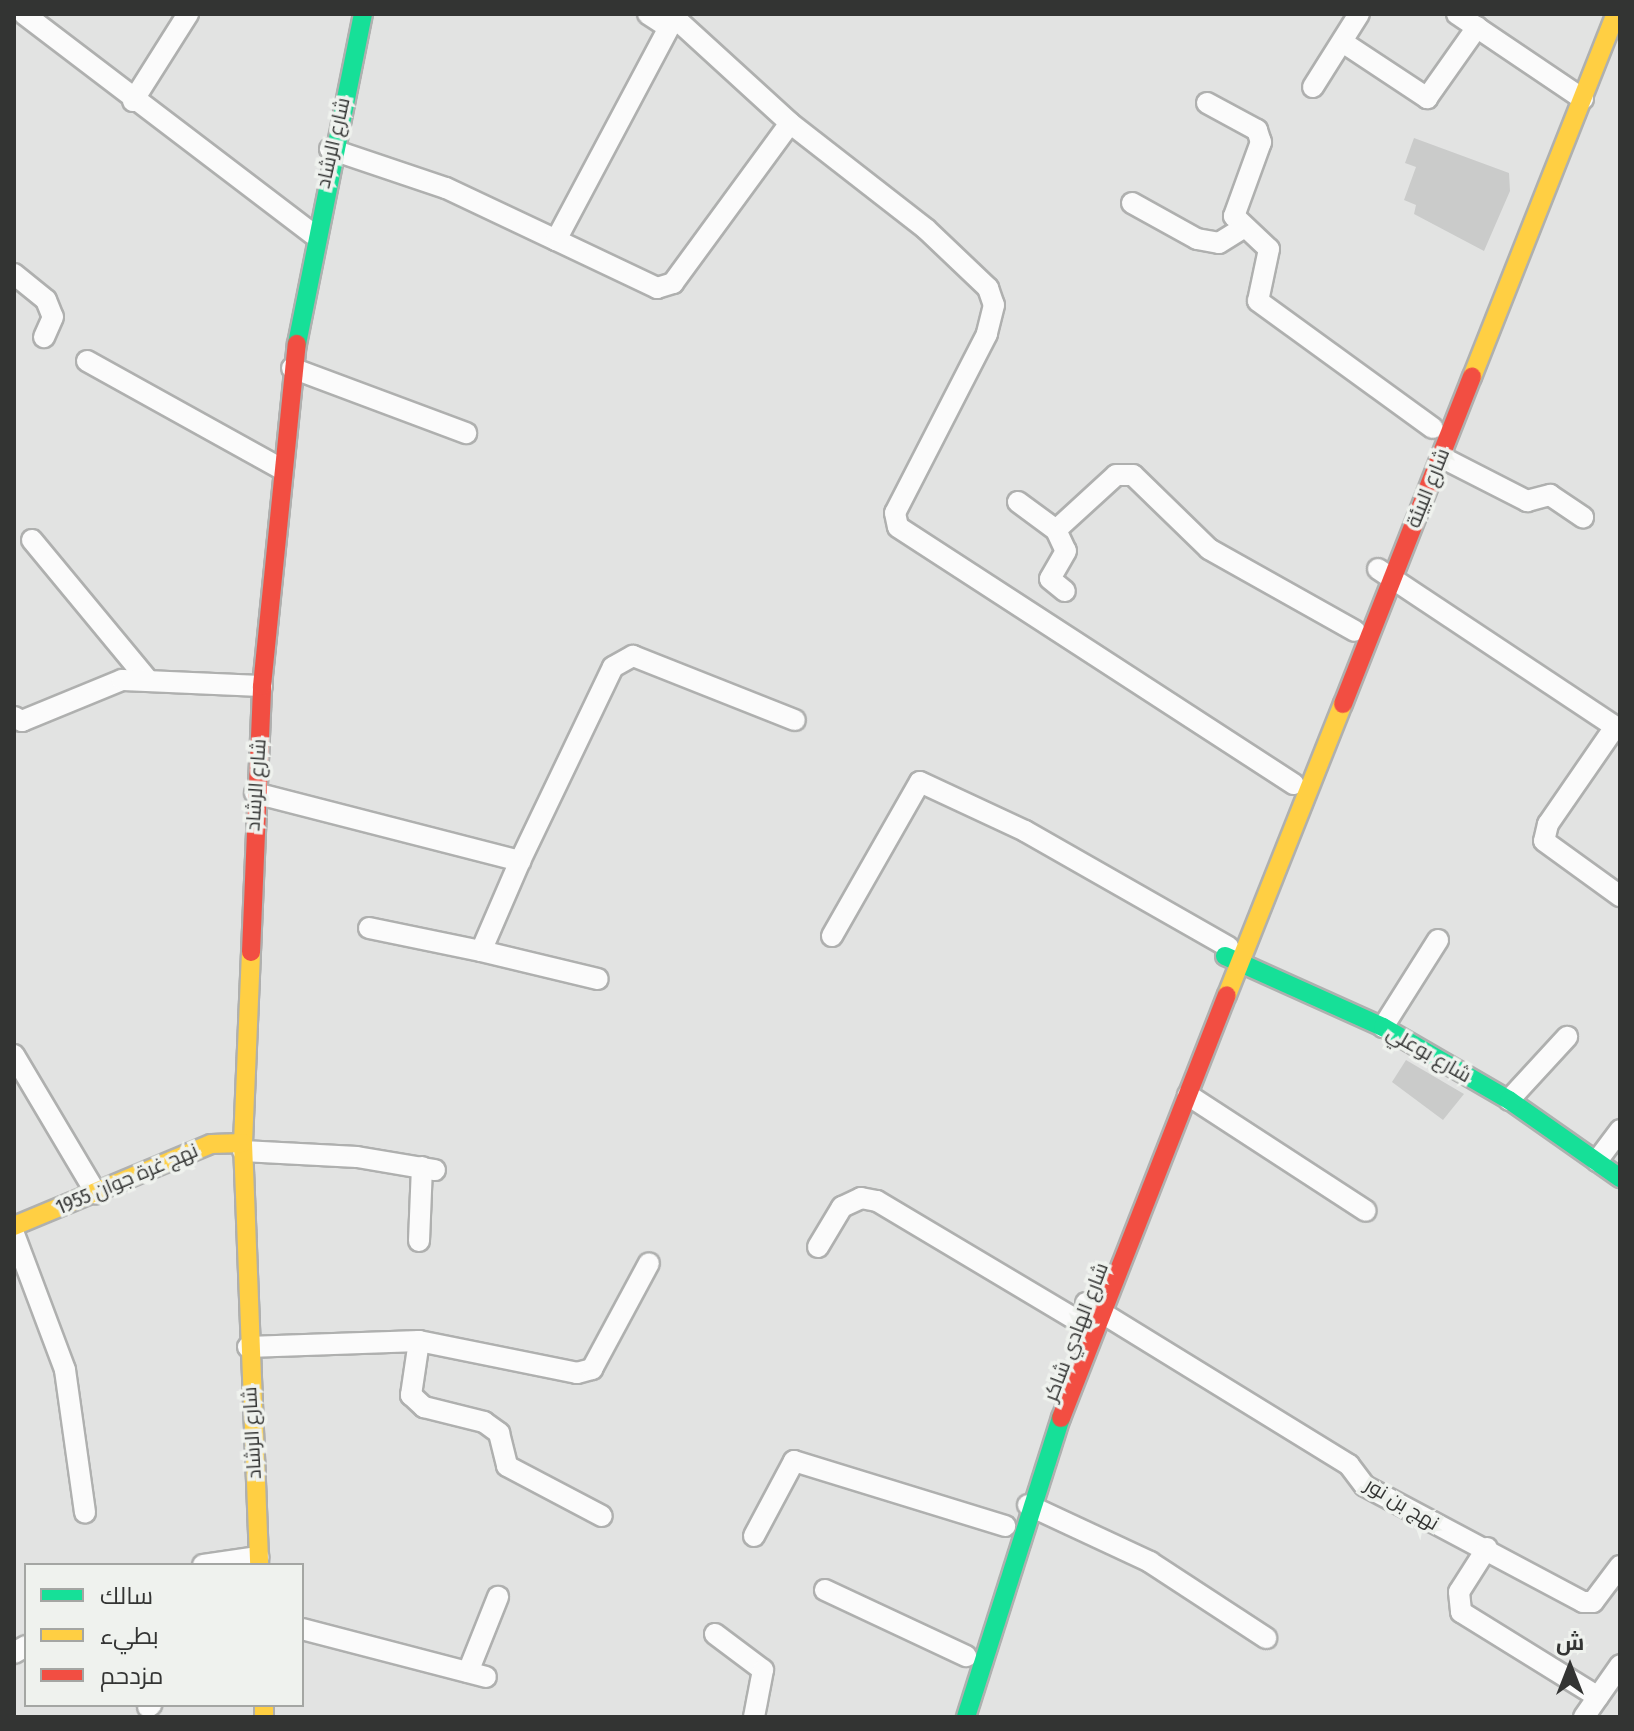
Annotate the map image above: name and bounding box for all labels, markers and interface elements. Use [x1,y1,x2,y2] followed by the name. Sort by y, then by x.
[311,95,355,191] street label: شارع الرشاد
[1401,445,1455,531] street label: شارع البيئة
[241,738,271,832] street label: شارع الرشاد
[1383,1020,1475,1088] street label: شارع بوعلي
[52,1138,202,1220] street label: نهج غرة جوان 1955
[1039,1259,1113,1405] street label: شارع الهادي شاكر
[238,1386,266,1480] street label: شارع الرشاد
[1361,1473,1443,1535] street label: نهج بن نور
[24,1563,304,1707] legend
[100,1582,153,1610] text: سالك
[100,1622,159,1650] text: بطيء
[1530,1627,1610,1707] north arrow
[1556,1629,1584,1656] text: ش
[100,1662,163,1690] text: مزدحم

